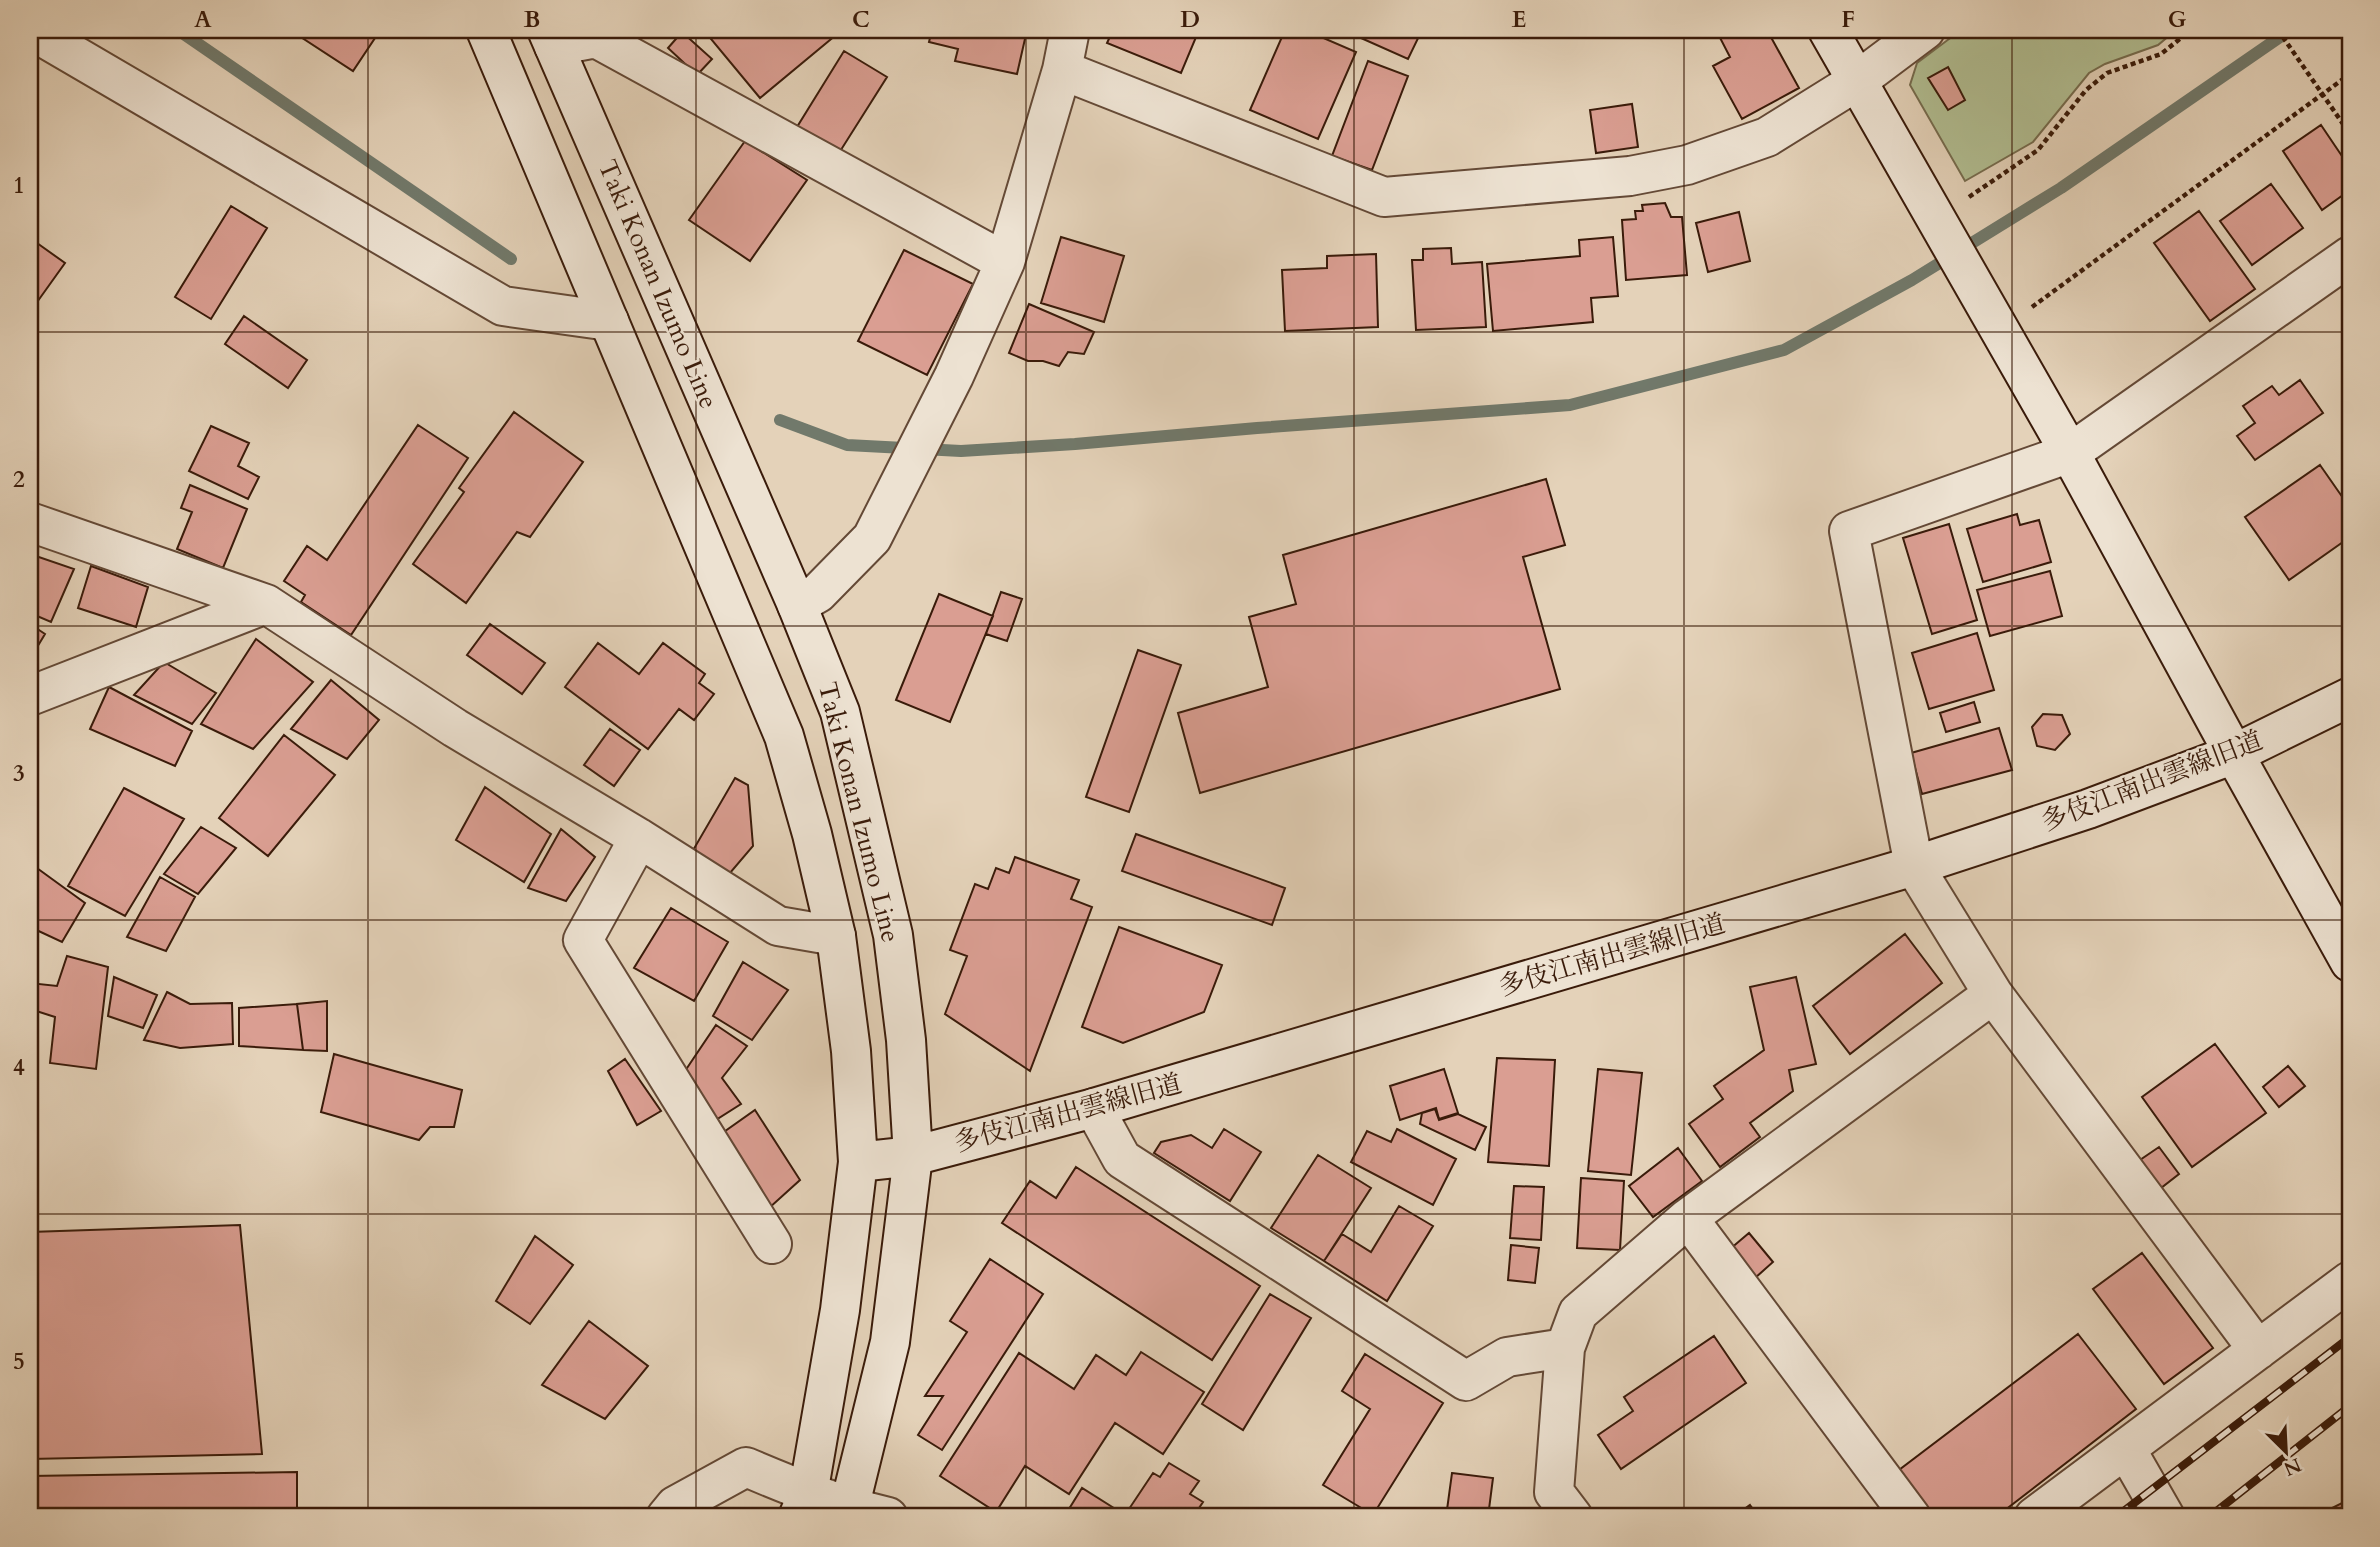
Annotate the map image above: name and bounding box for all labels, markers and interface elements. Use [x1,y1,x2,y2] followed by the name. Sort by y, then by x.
[194,4,212,35] text: A
[524,4,540,35] text: B
[852,4,870,35] text: C
[1180,4,1200,35] text: D
[1512,4,1526,35] text: E
[1841,4,1855,35] text: F
[2168,4,2187,35] text: G
[590,154,726,414] street label: Taki Konan Izumo Line
[13,170,25,201] text: 1
[13,464,25,495] text: 2
[810,678,908,946] street label: Taki Konan Izumo Line
[2036,723,2268,839] street label: 多伎江南出雲線旧道
[13,758,25,789] text: 3
[1495,906,1729,1004] street label: 多伎江南出雲線旧道
[13,1052,25,1083] text: 4
[950,1066,1186,1160] street label: 多伎江南出雲線旧道
[13,1346,25,1377] text: 5
[2250,1418,2320,1488] north arrow
[2279,1451,2305,1482] text: N

